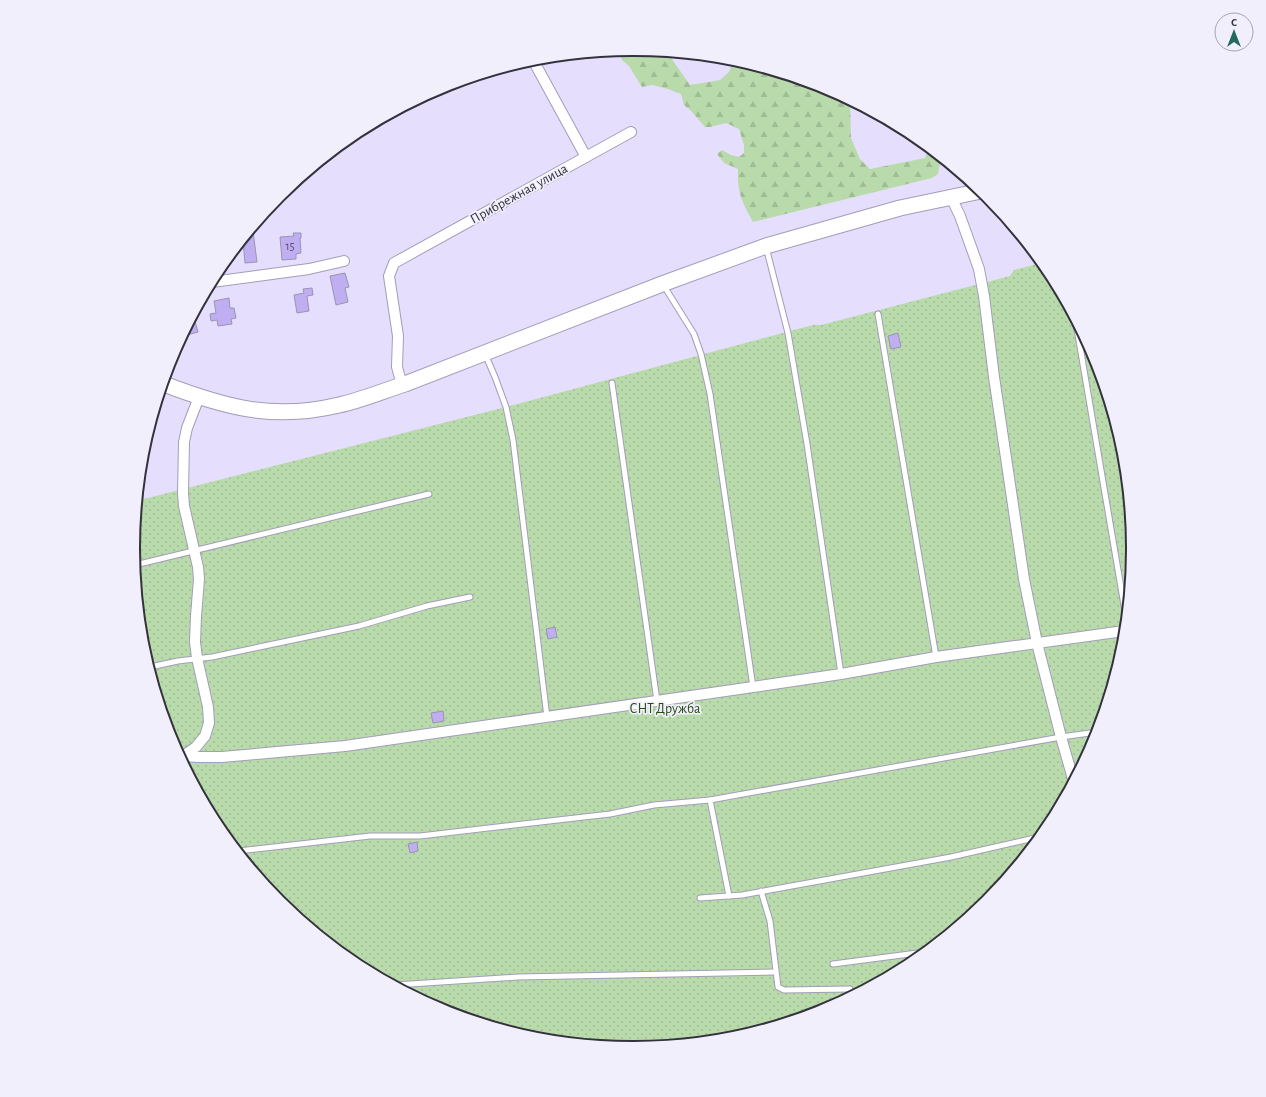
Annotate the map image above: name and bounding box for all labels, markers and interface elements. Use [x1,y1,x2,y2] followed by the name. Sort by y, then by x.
[1214,12,1254,52] north arrow
[1231,17,1237,28] text: С
[468,161,571,227] street label: Прибрежная улица
[285,240,295,252] house number: 15
[630,702,701,716] park label: СНТ Дружба

